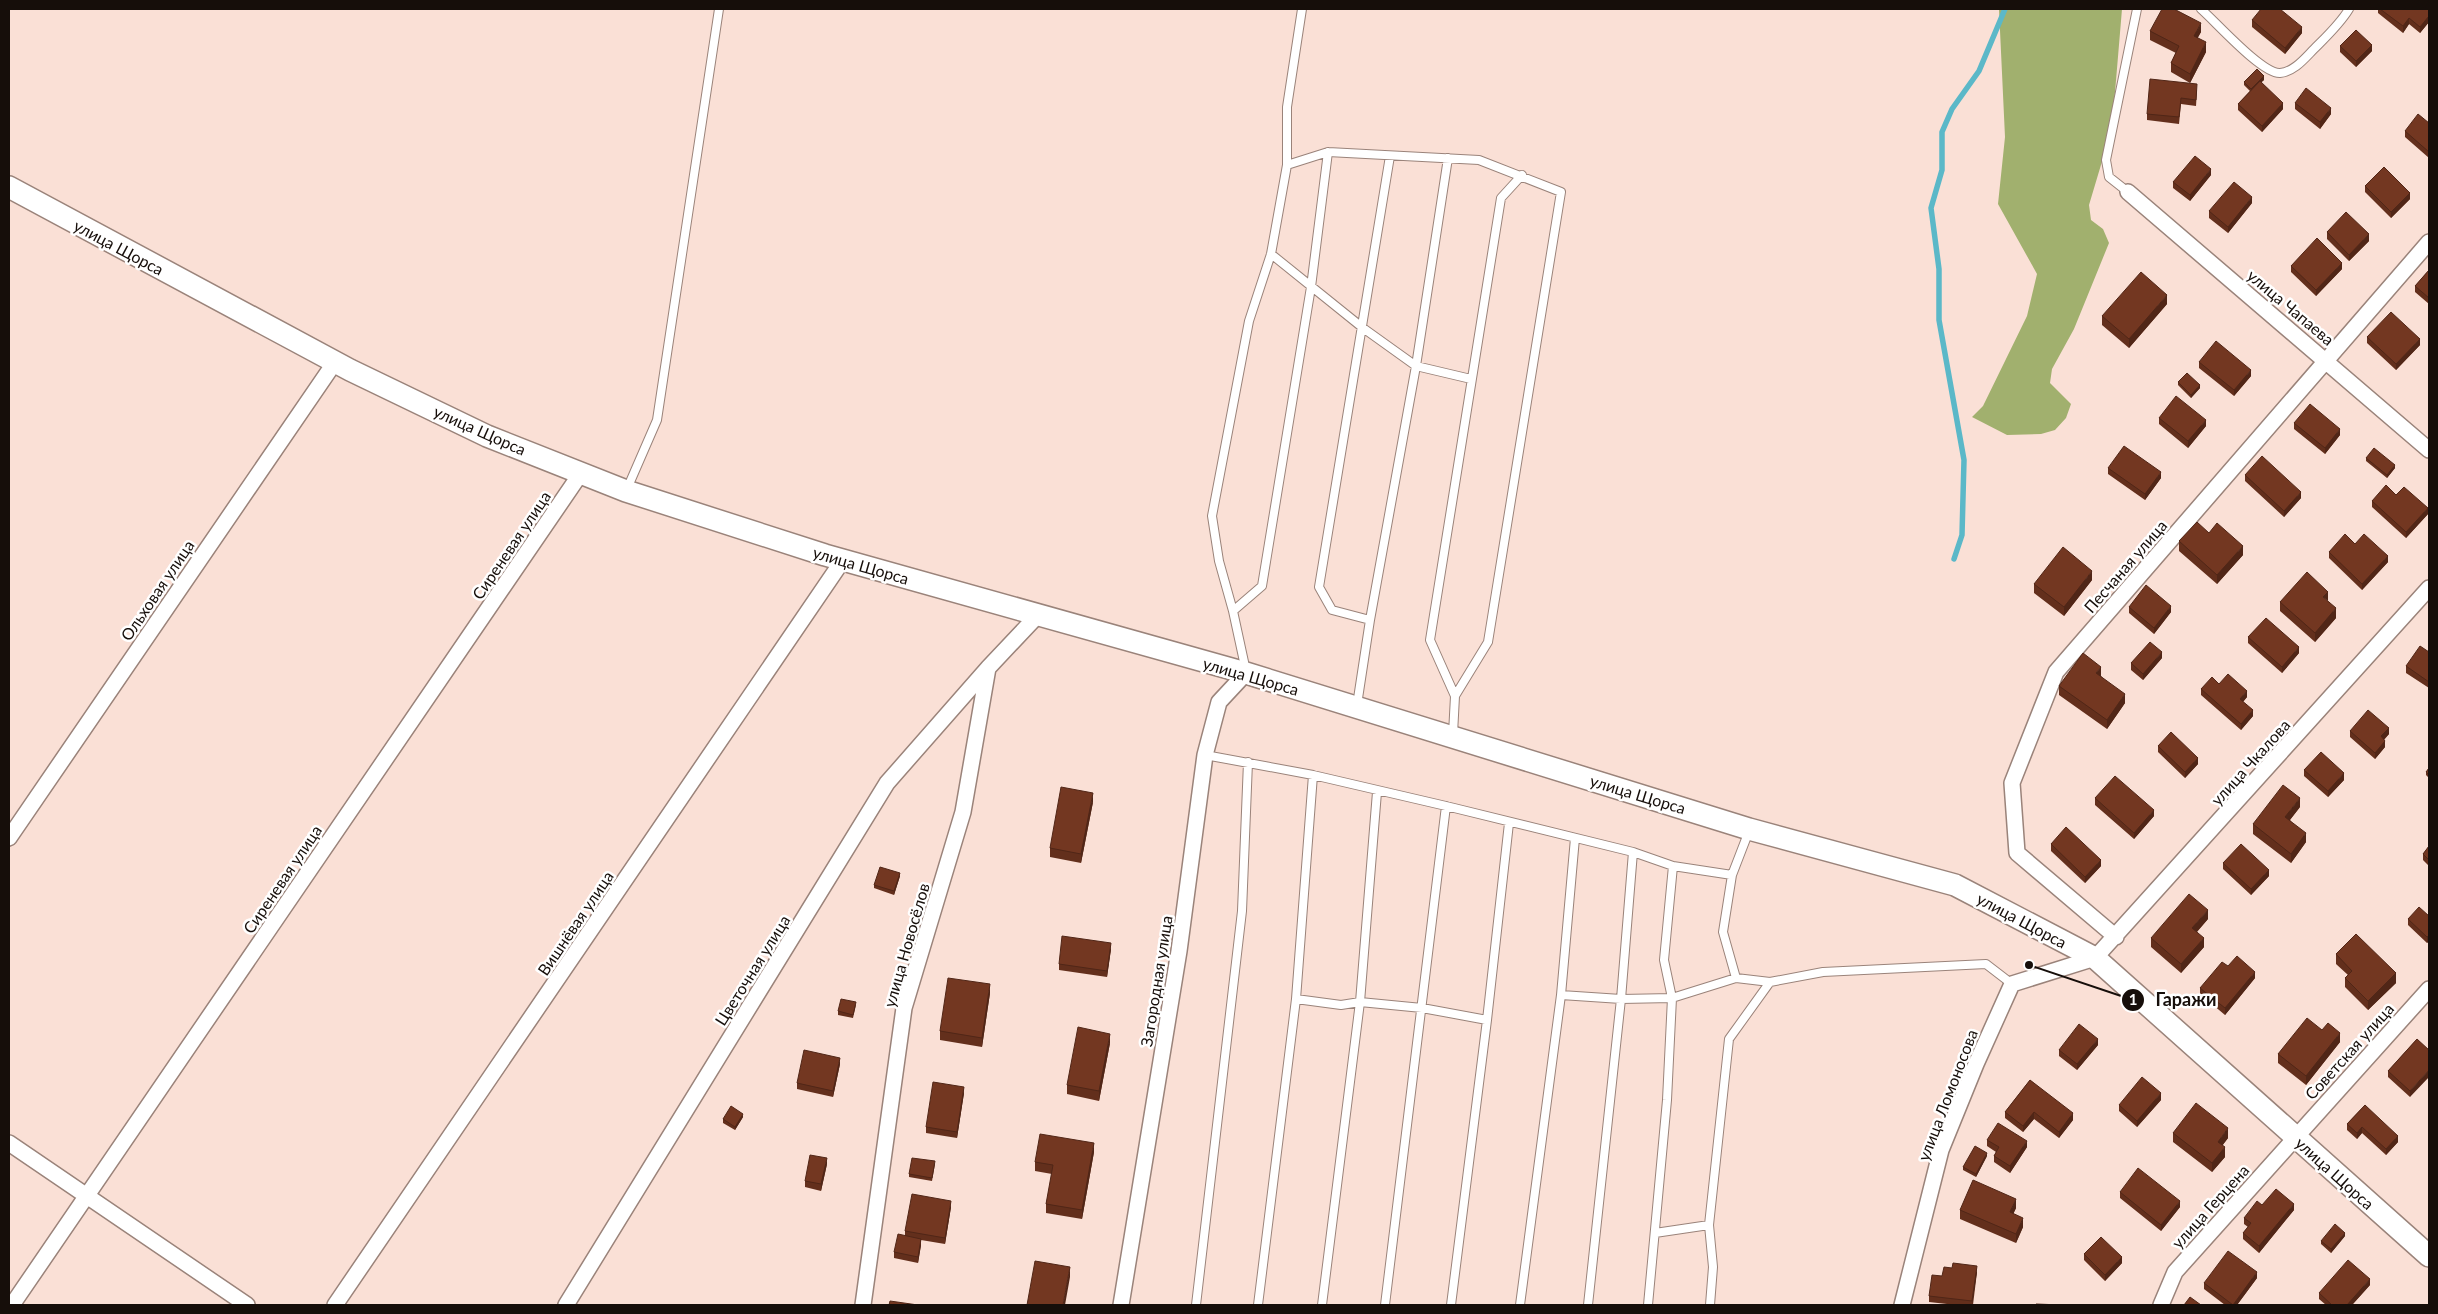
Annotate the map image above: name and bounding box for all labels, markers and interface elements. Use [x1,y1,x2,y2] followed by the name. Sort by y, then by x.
[71,215,167,279] street label: улица Щорса
[2244,265,2338,349] street label: улица Чапаева
[431,401,529,459] street label: улица Щорса
[468,487,554,603] street label: Сиреневая улица
[2080,516,2170,616] street label: Песчаная улица
[116,536,198,644] street label: Ольховая улица
[811,542,911,588] street label: улица Щорса
[1201,653,1301,699] street label: улица Щорса
[2207,715,2293,809] street label: улица Чкалова
[1588,770,1688,818] street label: улица Щорса
[239,821,325,937] street label: Сиреневая улица
[533,867,617,979] street label: Вишнёвая улица
[879,881,933,1009] street label: улица Новосёлов
[1974,888,2070,952] street label: улица Щорса
[710,911,794,1029] street label: Цветочная улица
[1136,914,1176,1048] street label: Загородная улица
[2121,983,2226,1016] callout: Гаражи
[2156,988,2216,1010] text: Гаражи
[2129,990,2137,1008] text: 1
[2301,999,2397,1103] street label: Советская улица
[1913,1027,1981,1163] street label: улица Ломоносова
[2292,1133,2378,1213] street label: улица Щорса
[2167,1160,2253,1252] street label: улица Герцена

